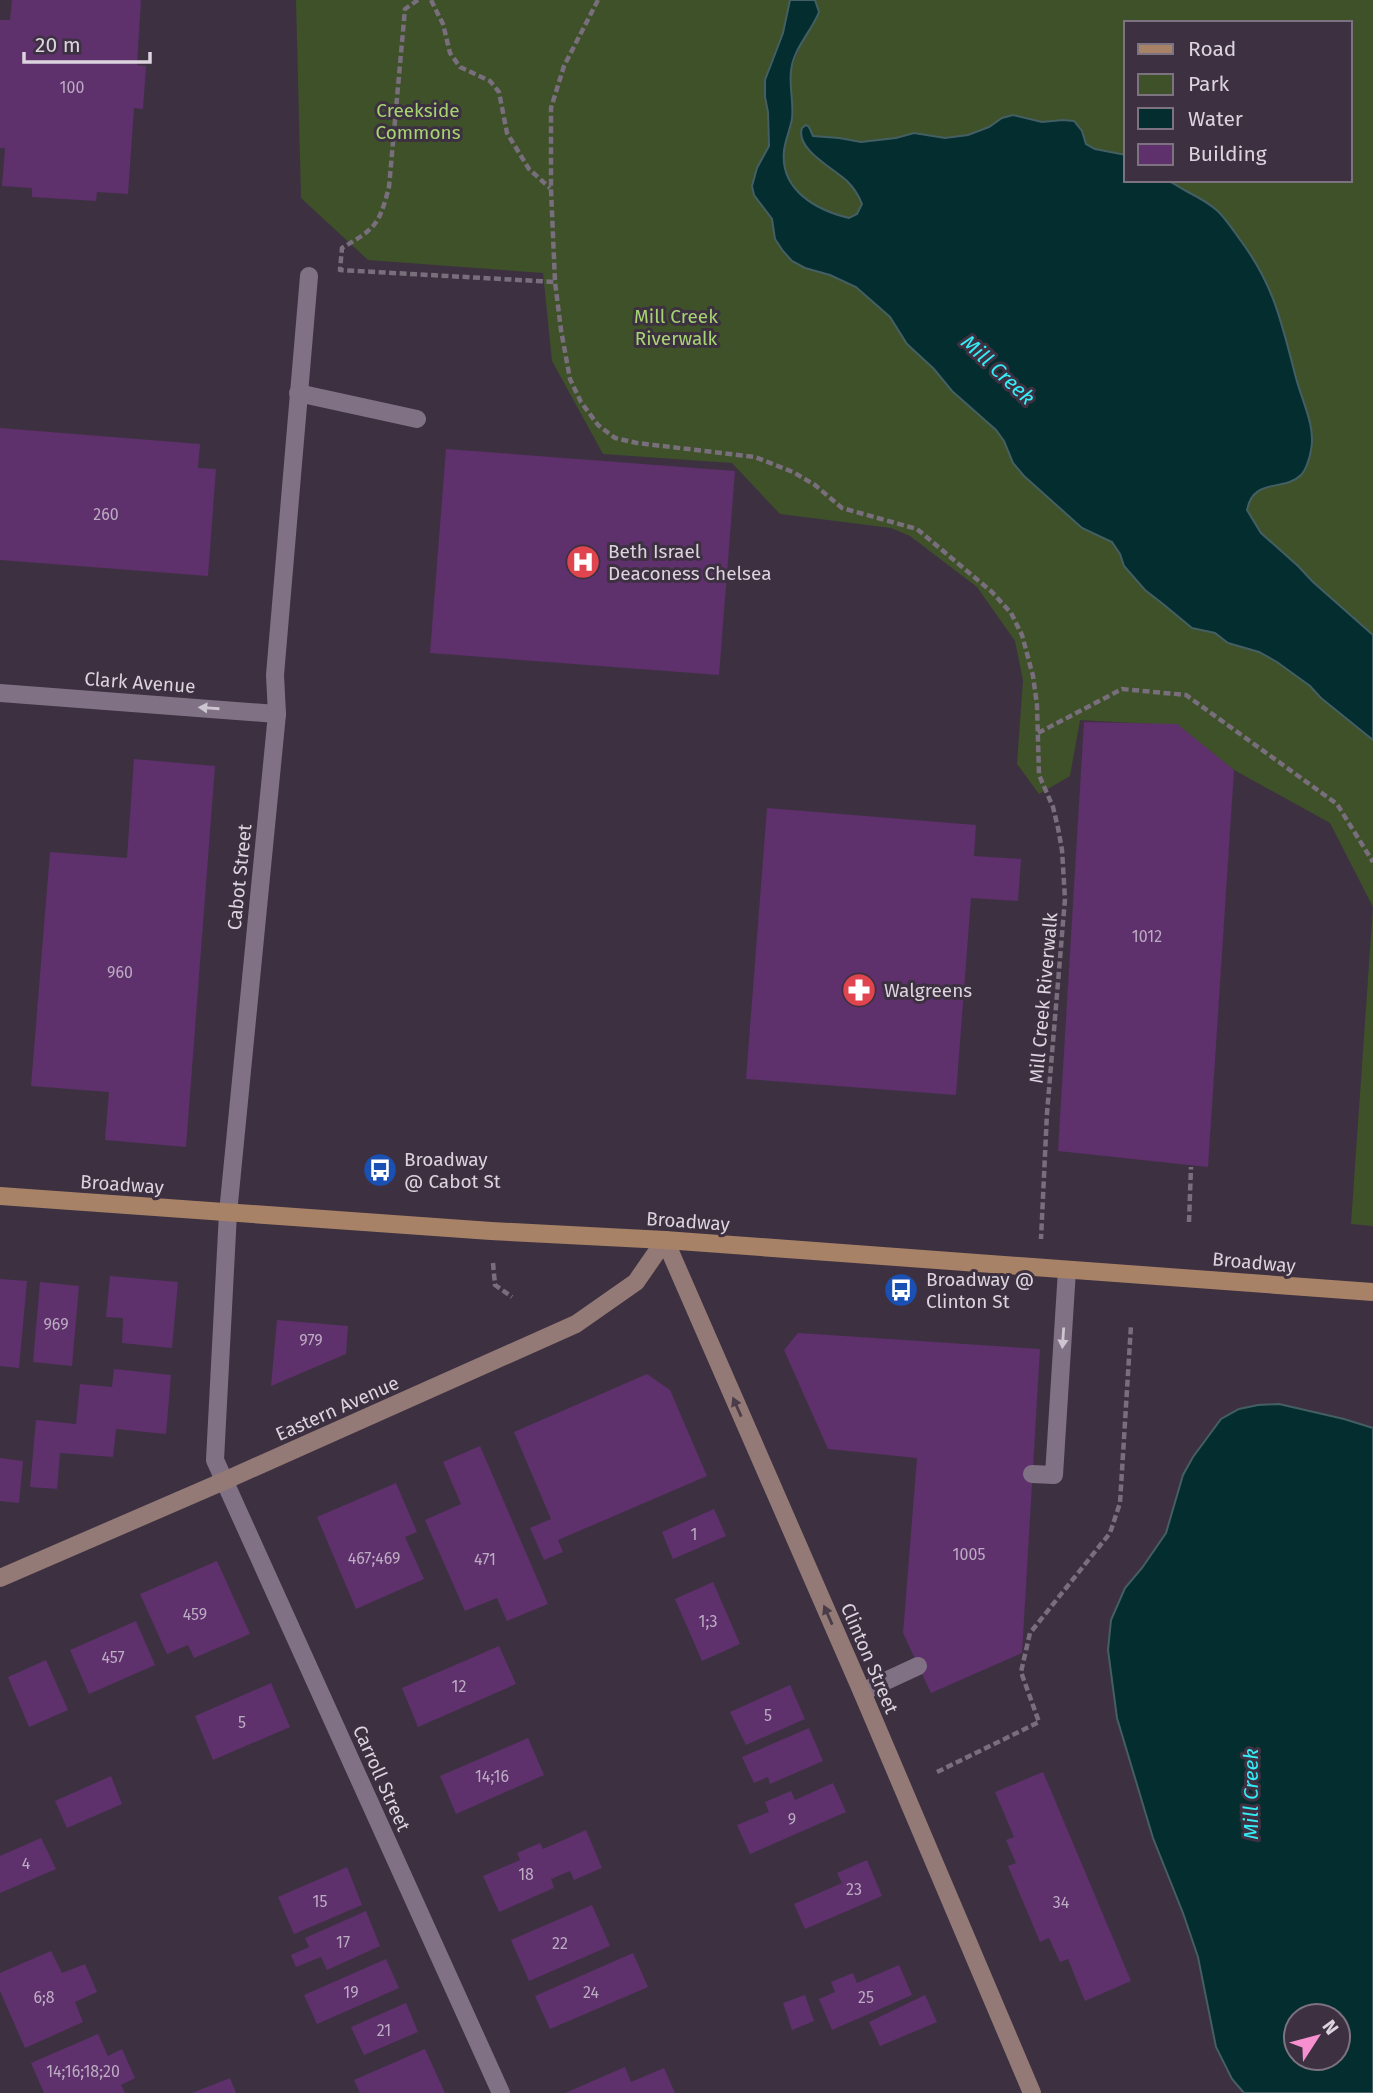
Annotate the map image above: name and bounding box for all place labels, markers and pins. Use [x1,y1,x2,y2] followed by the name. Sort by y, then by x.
[608,540,772,585] place label: Beth Israel Deaconess Chelsea
[564,543,602,581] hospital icon: Beth Israel Deaconess Chelsea
[840,971,878,1009] pharmacy icon: Walgreens
[884,979,972,1002] place label: Walgreens
[404,1148,501,1193] place label: Broadway @ Cabot St
[361,1151,399,1189] bus stop icon: Broadway @ Cabot St
[926,1268,1034,1313] place label: Broadway @ Clinton St
[882,1271,920,1309] bus stop icon: Broadway @ Clinton St

